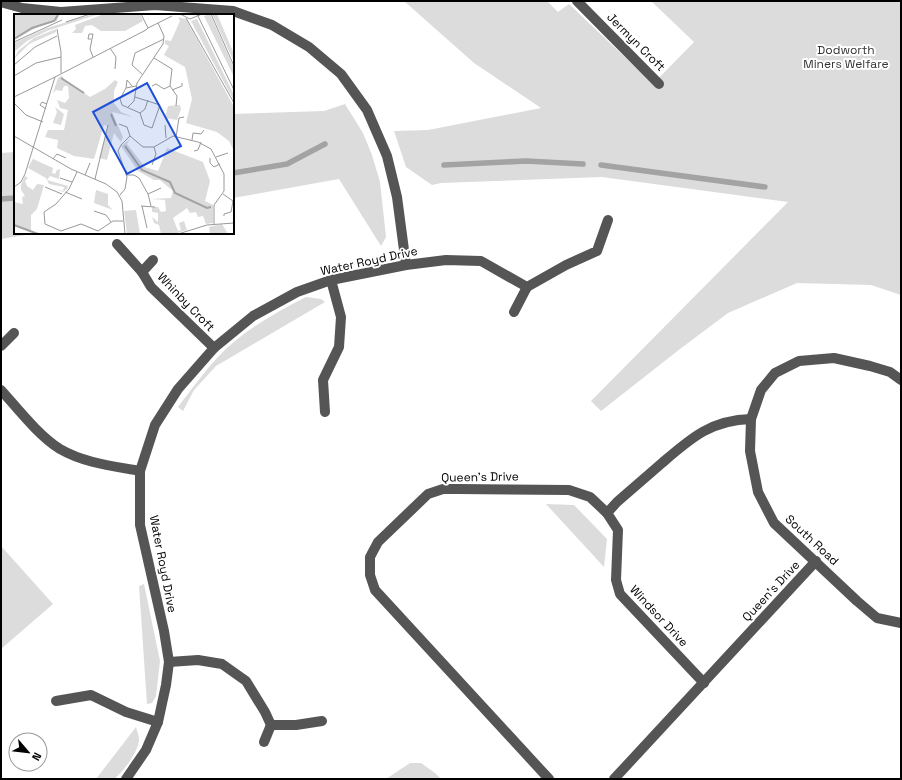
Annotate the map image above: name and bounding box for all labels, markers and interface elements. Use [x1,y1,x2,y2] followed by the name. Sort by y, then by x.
[603,9,669,75] street label: Jermyn Croft
[14,14,234,234] inset map
[803,42,889,72] park label: Dodworth Miners Welfare
[319,243,419,279] street label: Water Royd Drive
[154,269,218,335] street label: Whinby Croft
[441,468,519,486] street label: Queen's Drive
[782,511,842,569] street label: South Road
[146,514,180,614] street label: Water Royd Drive
[739,557,803,625] street label: Queen's Drive
[626,582,692,650] street label: Windsor Drive
[8,732,48,772] north arrow
[29,750,45,763] text: N

